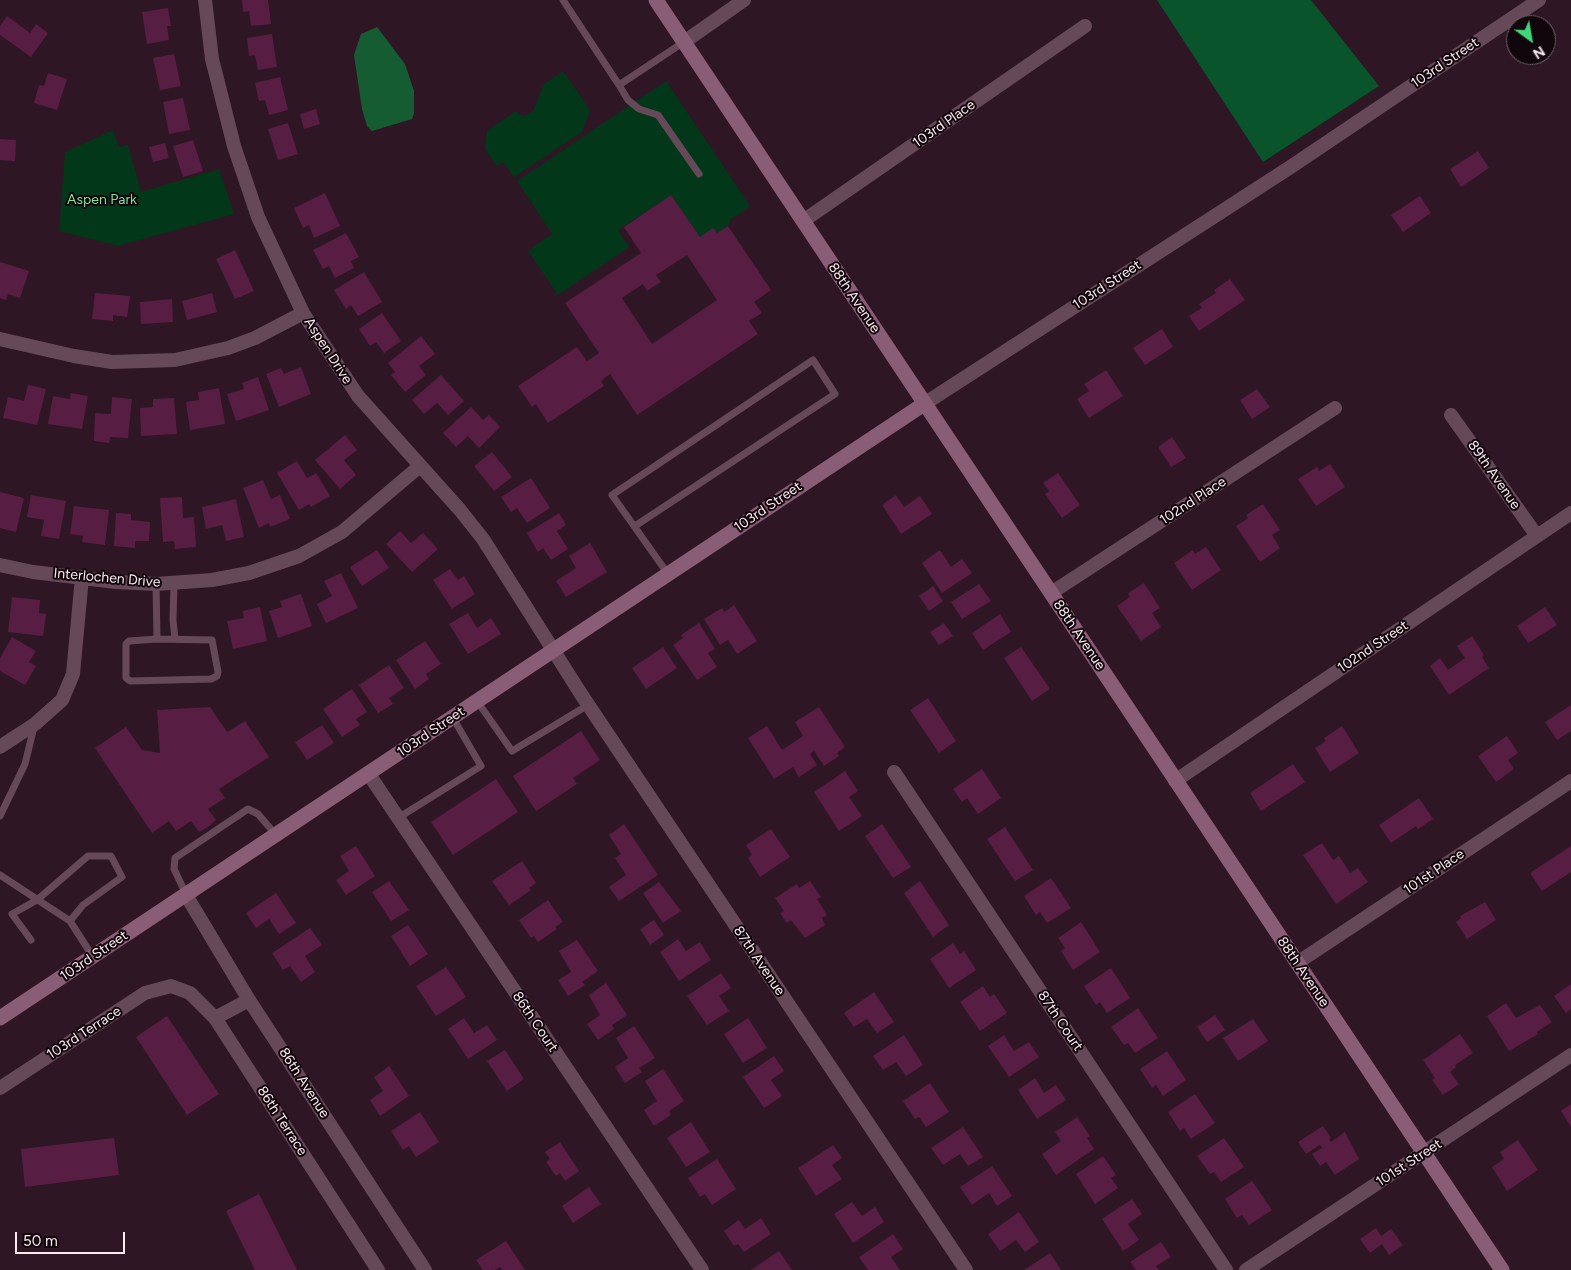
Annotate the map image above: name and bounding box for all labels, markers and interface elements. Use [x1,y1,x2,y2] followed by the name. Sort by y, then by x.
[1506,15,1556,65] north arrow
[1408,34,1482,92] street label: 103rd Street
[1530,42,1548,62] text: N
[910,96,978,152] street label: 103rd Place
[67,192,137,208] park label: Aspen Park
[1070,257,1144,313] street label: 103rd Street
[824,260,884,336] street label: 88th Avenue
[300,315,356,387] street label: Aspen Drive
[1464,437,1524,513] street label: 89th Avenue
[1157,473,1229,529] street label: 102nd Place
[731,478,805,536] street label: 103rd Street
[53,565,161,591] street label: Interlochen Drive
[1049,597,1109,673] street label: 88th Avenue
[1335,617,1411,677] street label: 102nd Street
[394,703,468,761] street label: 103rd Street
[1401,846,1467,898] street label: 101st Place
[730,923,788,999] street label: 87th Avenue
[57,927,131,985] street label: 103rd Street
[1273,934,1333,1010] street label: 88th Avenue
[1034,988,1086,1054] street label: 87th Court
[509,989,561,1055] street label: 86th Court
[44,1003,124,1063] street label: 103rd Terrace
[275,1045,333,1121] street label: 86th Avenue
[253,1083,311,1159] street label: 86th Terrace
[1373,1136,1445,1190] street label: 101st Street
[18,1222,128,1254] scale bar
[23,1232,58,1250] text: 50 m

